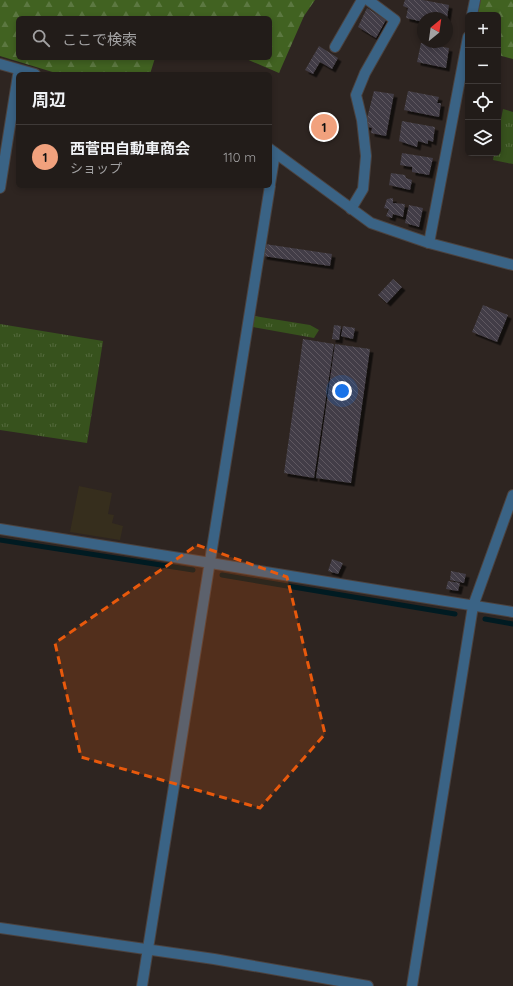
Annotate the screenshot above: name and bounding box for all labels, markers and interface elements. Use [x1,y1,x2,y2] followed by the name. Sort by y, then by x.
[417,12,453,48] north arrow
[465,12,501,156] map controls
[465,12,501,48] button: +
[16,16,272,60] search box
[30,27,52,49] icon: search
[62,30,137,49] text: ここで検索
[465,48,501,84] button: −
[465,84,501,120] button: locate
[32,89,66,110] text: 周辺
[311,112,337,142] pin: 1
[465,120,501,156] button: layers
[70,139,190,158] text: 西菅田自動車商会
[42,149,48,165] text: 1
[223,149,256,165] text: 110 m
[70,160,122,176] text: ショップ
[332,381,352,401] your location

